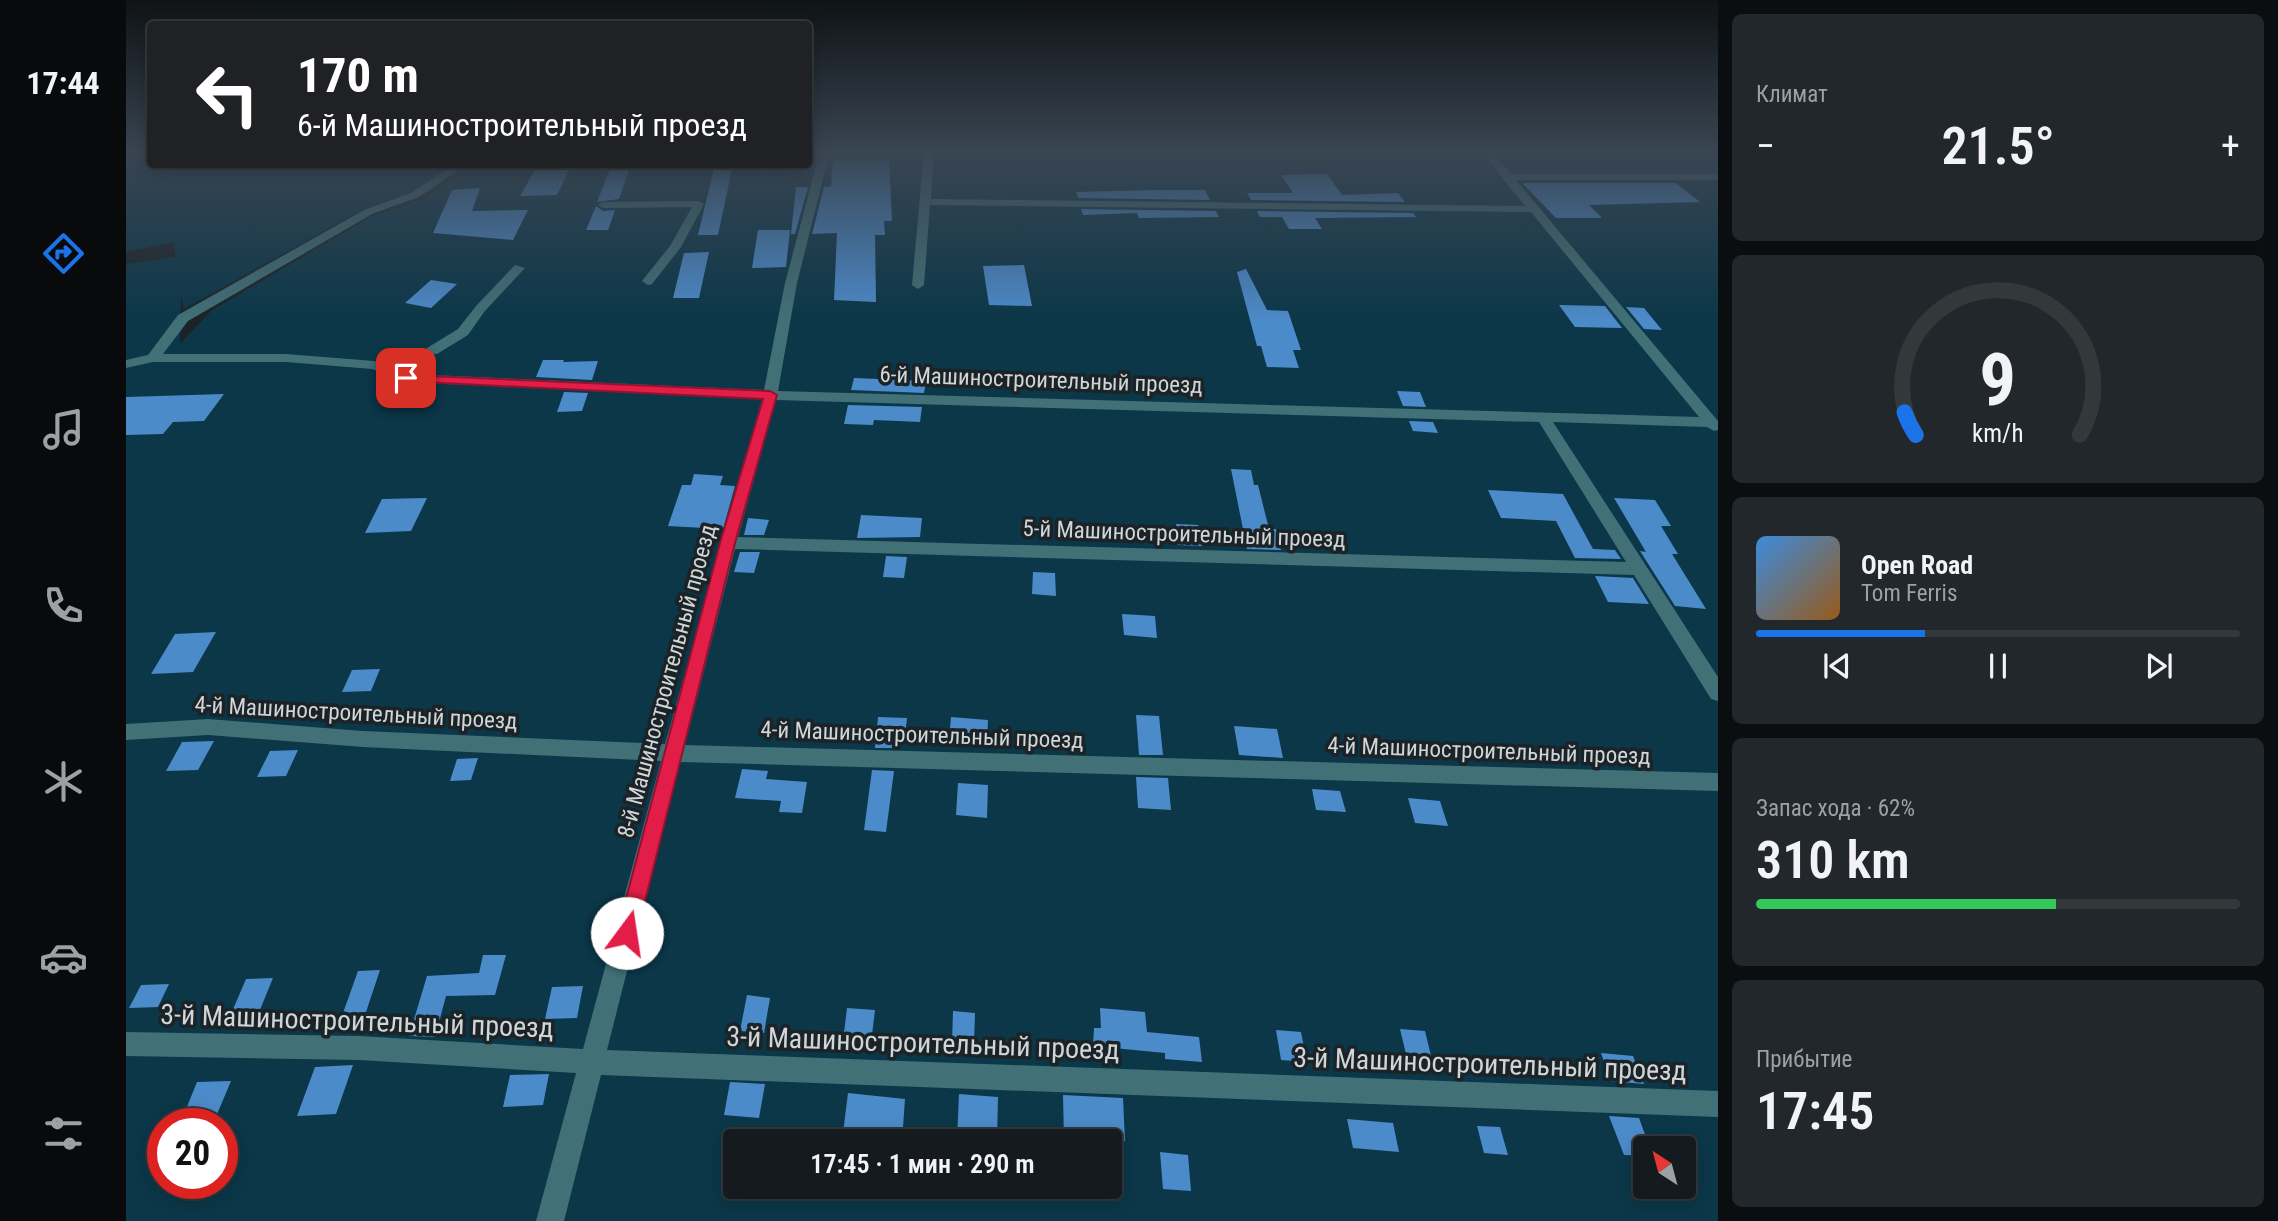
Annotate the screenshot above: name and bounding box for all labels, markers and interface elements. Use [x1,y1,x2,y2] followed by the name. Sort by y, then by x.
[297,47,419,104] text: 170 m
[182,49,273,140] icon: left
[26,64,100,102] text: 17:44
[1756,81,1828,108] text: Климат
[297,106,747,144] text: 6-й Машиностроительный проезд
[1941,116,2055,177] text: 21.5°
[1756,124,1775,168] text: −
[2221,124,2240,168] text: +
[39,229,88,278] icon: directions
[1980,338,2016,424] text: 9
[376,348,436,408] pin
[387,359,425,397] icon: arrive
[879,361,1203,399] street label: 6-й Машиностроительный проезд
[39,405,88,454] icon: music
[1972,419,2024,448] text: km/h
[1022,515,1346,553] street label: 5-й Машиностроительный проезд
[612,521,722,841] street label: 8-й Машиностроительный проезд
[1861,550,1973,580] text: Open Road
[1861,580,1957,607] text: Tom Ferris
[39,581,88,630] icon: phone
[1818,647,1856,685] icon: previous
[1979,647,2017,685] icon: pause
[2140,647,2178,685] icon: next
[194,691,518,735] street label: 4-й Машиностроительный проезд
[760,716,1084,754] street label: 4-й Машиностроительный проезд
[1327,732,1651,770] street label: 4-й Машиностроительный проезд
[39,757,88,806] icon: climate
[1756,795,1915,822] text: Запас хода · 62%
[1756,830,1910,891] text: 310 km
[590,896,664,970] position arrow
[39,933,88,982] icon: car
[160,998,554,1044] street label: 3-й Машиностроительный проезд
[726,1020,1120,1066] street label: 3-й Машиностроительный проезд
[1293,1041,1687,1087] street label: 3-й Машиностроительный проезд
[1756,1046,1852,1073] text: Прибытие
[1756,1081,1874,1142] text: 17:45
[147,1108,238,1199] speed limit sign: 20
[39,1109,88,1158] icon: filters
[1633,1136,1696,1199] north arrow
[1633,1136,1696,1199] map controls
[810,1149,1035,1179] text: 17:45 · 1 мин · 290 m

